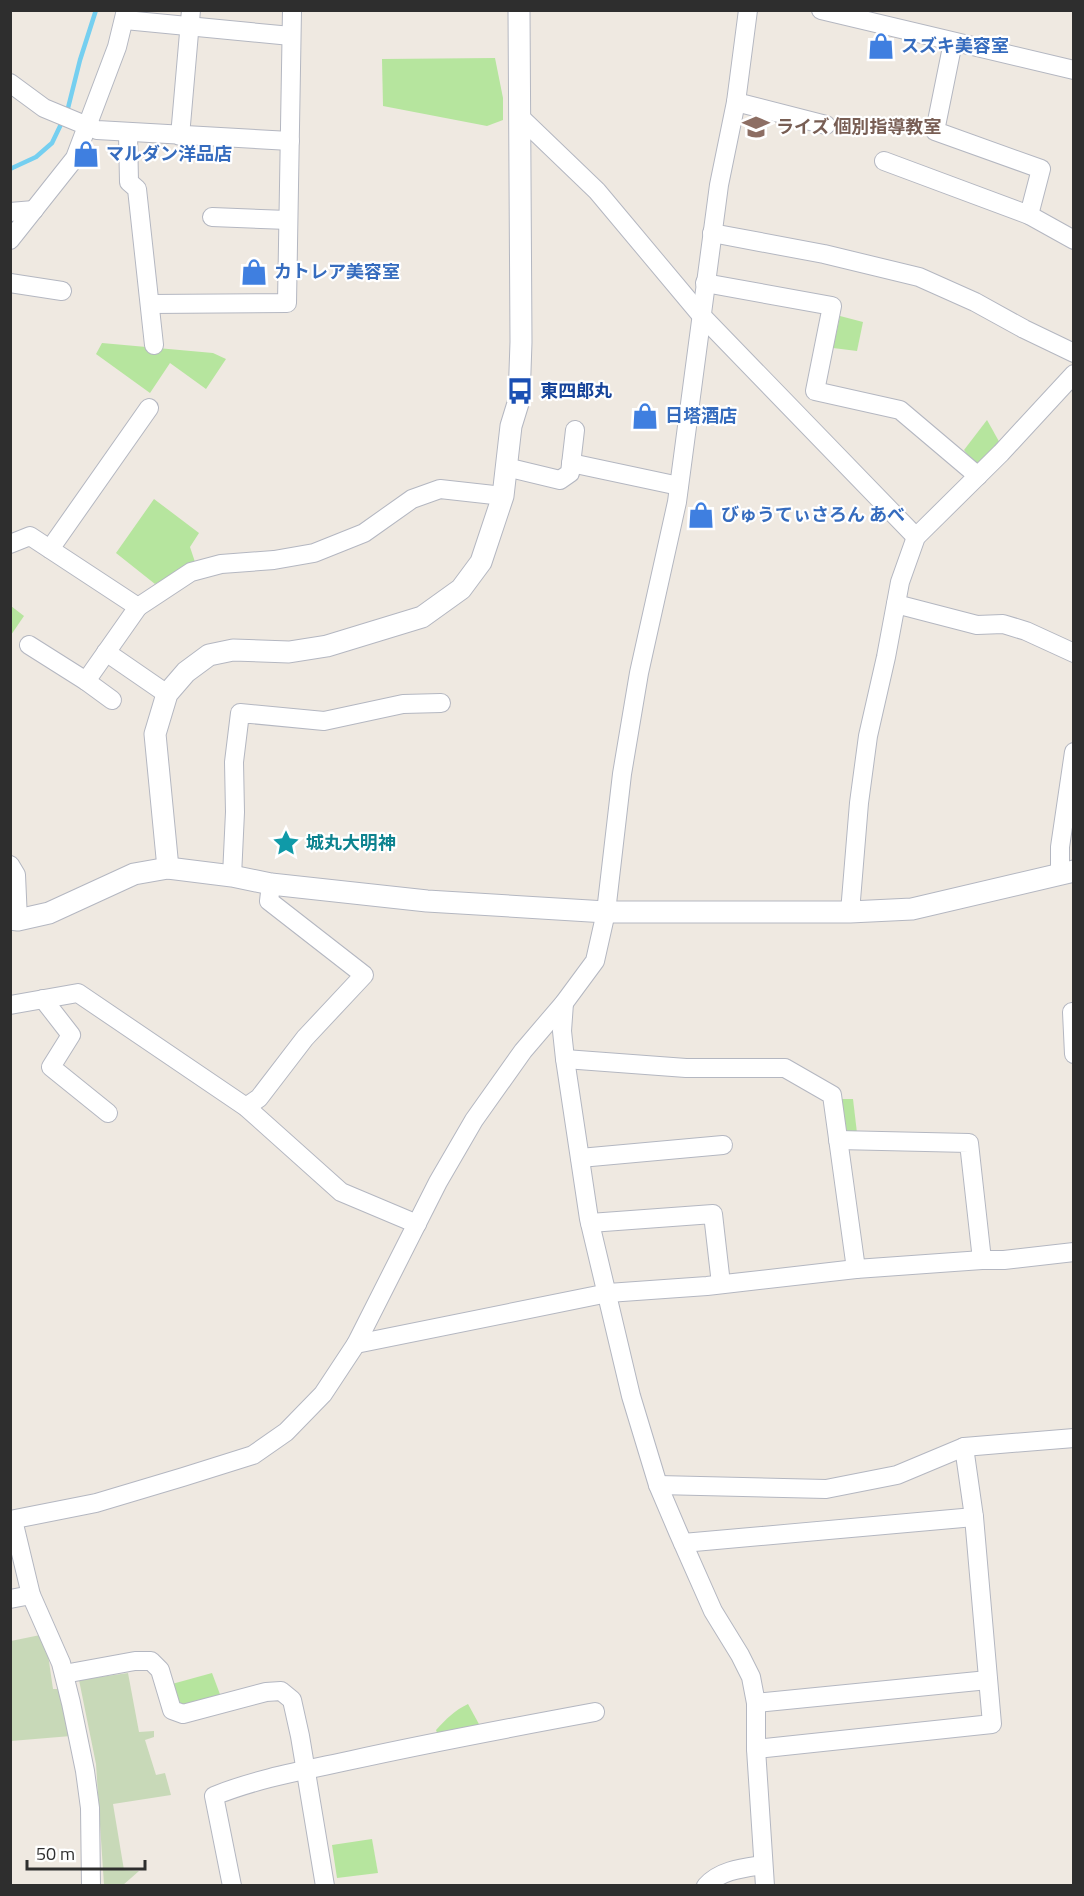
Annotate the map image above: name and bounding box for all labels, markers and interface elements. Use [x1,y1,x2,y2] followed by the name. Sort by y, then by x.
[866,31,896,61] shop icon: スズキ美容室
[901,32,1009,59] place label: スズキ美容室
[741,112,771,142] school or university icon: ライズ 個別指導教室
[776,113,941,140] place label: ライズ 個別指導教室
[71,139,101,169] shop icon: マルダン洋品店
[106,140,232,167] place label: マルダン洋品店
[239,257,269,287] shop icon: カトレア美容室
[274,258,400,285] place label: カトレア美容室
[505,376,535,406] bus stop icon: 東四郎丸
[540,377,612,404] place label: 東四郎丸
[630,401,660,431] shop icon: 日塔酒店
[665,402,737,429] place label: 日塔酒店
[686,500,716,530] shop icon: びゅうてぃさろん あべ
[721,501,905,528] place label: びゅうてぃさろん あべ
[271,828,301,858] place icon: 城丸大明神
[306,829,396,856] place label: 城丸大明神
[27,1833,146,1871] scale bar
[36,1840,75,1867] text: 50 m

